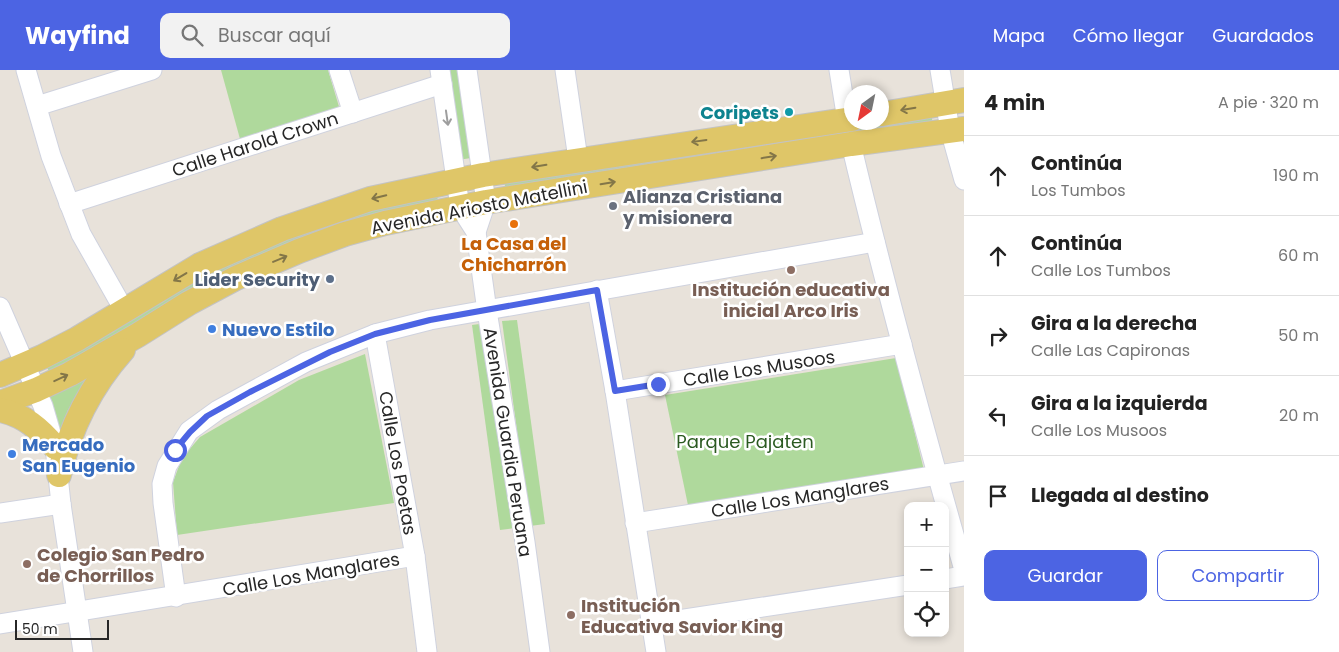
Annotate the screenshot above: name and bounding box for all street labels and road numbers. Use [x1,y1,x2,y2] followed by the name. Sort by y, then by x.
[169,105,341,183] street label: Calle Harold Crown
[369,174,589,240] street label: Avenida Ariosto Matellini
[477,325,539,559] street label: Avenida Guardia Peruana
[681,344,837,392] street label: Calle Los Musoos
[373,389,423,537] street label: Calle Los Poetas
[709,471,891,523] street label: Calle Los Manglares
[220,546,402,602] street label: Calle Los Manglares

